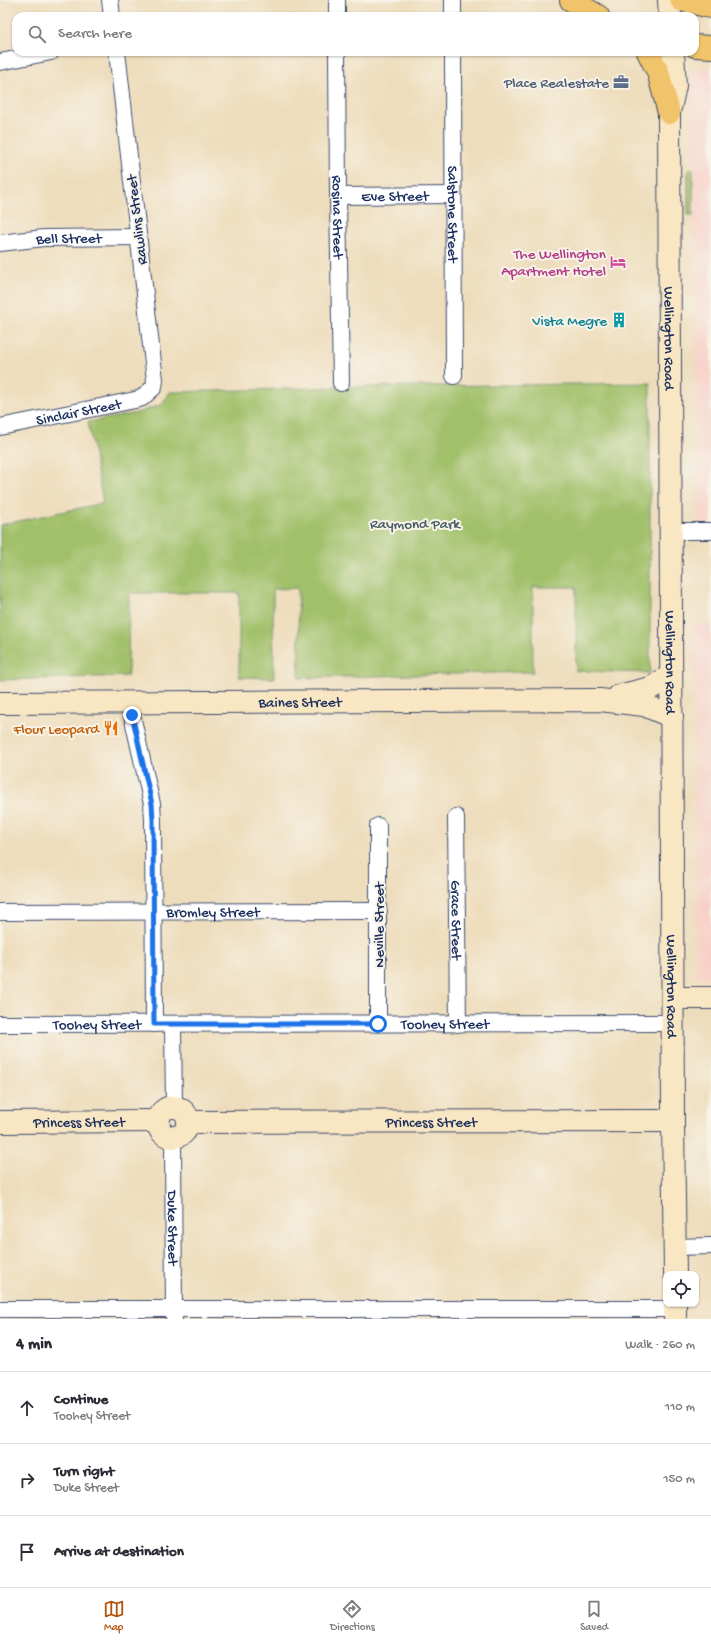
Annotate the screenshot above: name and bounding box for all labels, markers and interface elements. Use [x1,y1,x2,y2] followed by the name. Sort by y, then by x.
[12,12,699,56] search box
[26,23,48,45] icon: search
[58,25,132,43] text: Search here
[612,73,630,91] office icon: Place Realestate
[503,75,609,93] place label: Place Realestate
[442,166,461,264] street label: Salstone Street
[123,172,152,266] street label: Rawlins Street
[327,175,346,261] street label: Rosina Street
[361,188,431,207] street label: Eve Street
[34,230,104,250] street label: Bell Street
[501,246,606,281] place label: The Wellington Apartment Hotel
[609,253,627,271] hotel icon: The Wellington Apartment Hotel
[659,287,677,391] street label: Wellington Road
[610,311,628,329] building icon: Vista Megre
[531,313,607,331] place label: Vista Megre
[35,396,125,431] street label: Sinclair Street
[370,516,461,534] park label: Raymond Park
[660,611,678,715] street label: Wellington Road
[257,694,344,713] street label: Baines Street
[123,706,141,724] route end
[102,719,120,737] restaurant icon: Flour Leopard
[12,721,100,739] place label: Flour Leopard
[371,880,389,968] street label: Neville Street
[446,880,464,962] street label: Grace Street
[165,904,262,923] street label: Bromley Street
[661,934,680,1039] street label: Wellington Road
[369,1015,387,1033] route start
[400,1016,491,1034] street label: Toohey Street
[52,1017,143,1035] street label: Toohey Street
[32,1114,127,1133] street label: Princess Street
[384,1114,479,1133] street label: Princess Street
[162,1190,181,1267] street label: Duke Street
[663,1271,699,1307] map controls
[663,1271,699,1307] button: locate
[16,1335,52,1355] text: 4 min
[625,1338,695,1353] text: Walk · 260 m
[54,1391,108,1409] text: Continue
[16,1397,38,1419] icon: ahead
[665,1400,695,1415] text: 110 m
[54,1409,130,1424] text: Toohey Street
[54,1463,114,1481] text: Turn right
[16,1469,38,1491] icon: right
[663,1472,695,1487] text: 150 m
[54,1481,119,1496] text: Duke Street
[16,1541,38,1563] icon: arrive
[54,1543,184,1561] text: Arrive at destination
[103,1598,125,1634] tab: Map
[330,1598,375,1634] tab: Directions
[580,1598,608,1634] tab: Saved

